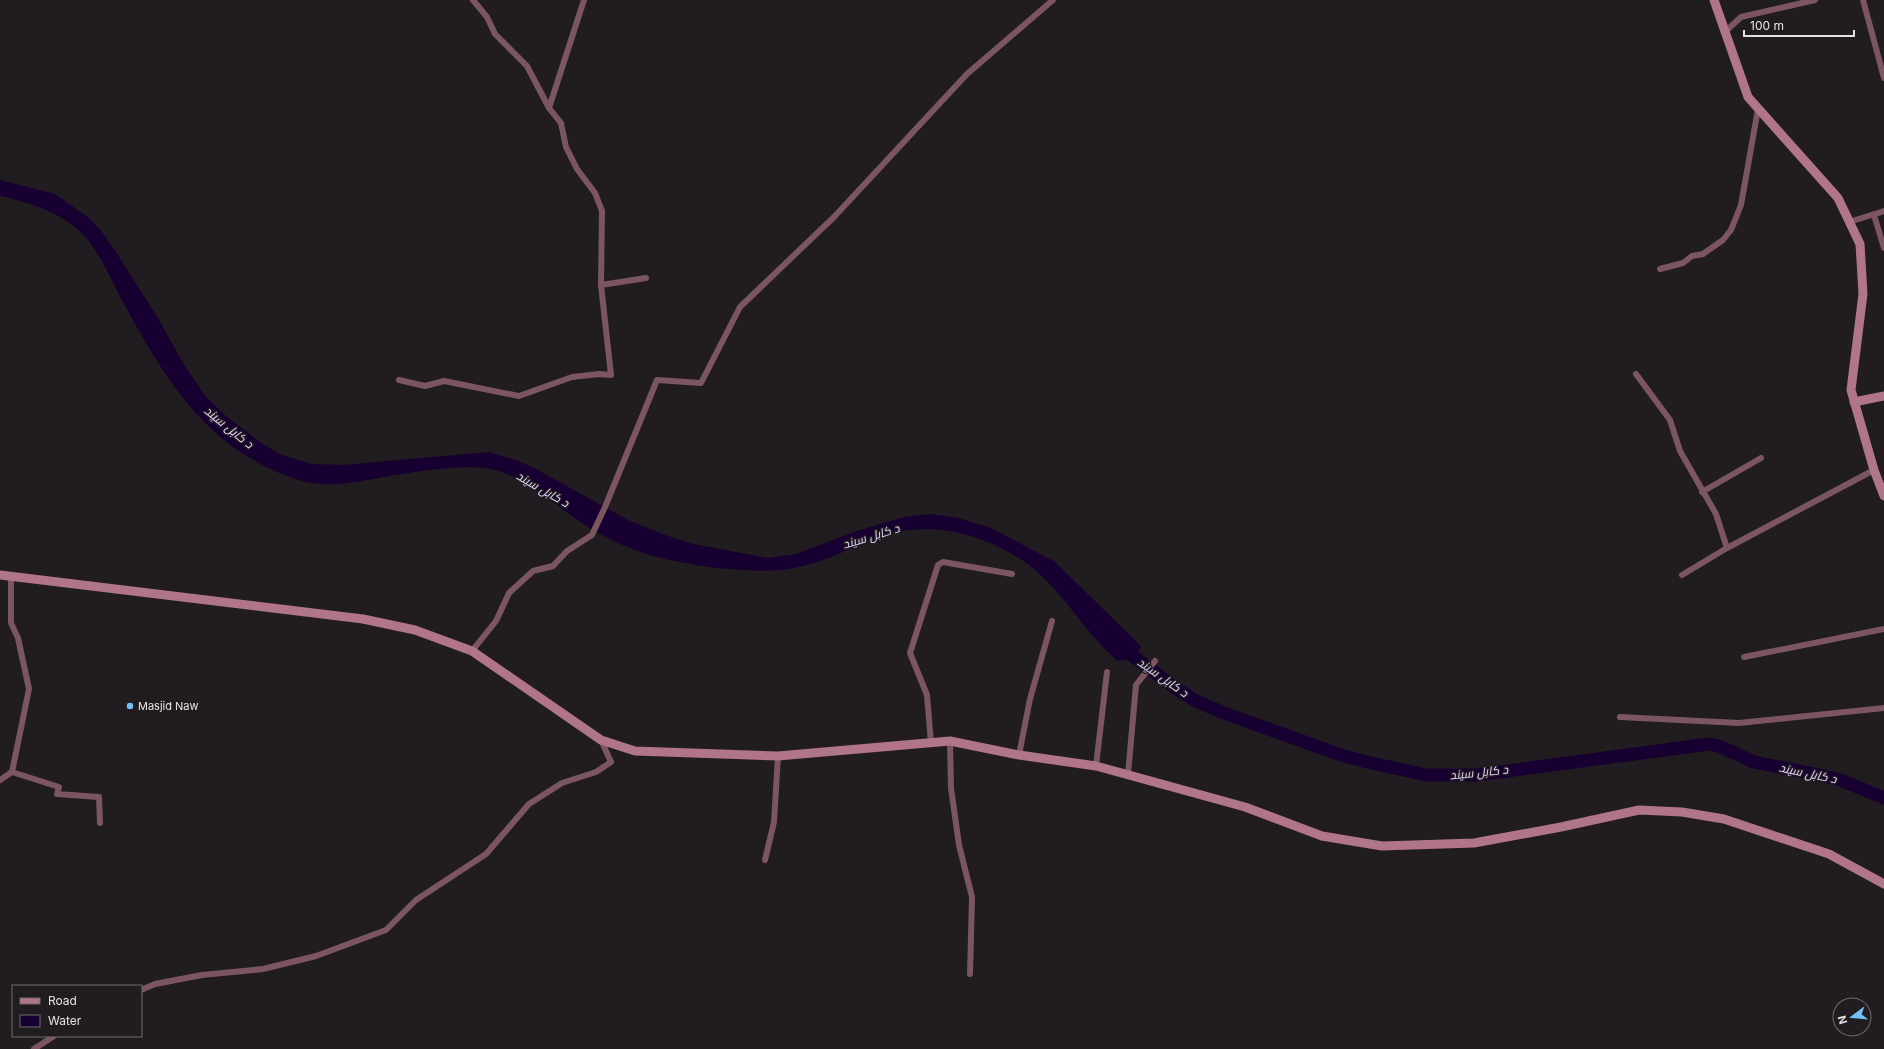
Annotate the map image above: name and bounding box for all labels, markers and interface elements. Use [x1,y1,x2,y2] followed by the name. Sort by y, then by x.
[1744,12,1854,38] scale bar
[1750,18,1784,33] text: 100 m
[202,403,257,452] water label: د کابل سيند
[514,468,573,511] water label: د کابل سيند
[841,520,902,552] water label: د کابل سيند
[1135,654,1192,701] water label: د کابل سيند
[138,699,199,713] place label: Masjid Naw
[125,701,135,711] marker: Masjid Naw
[1778,760,1839,787] water label: د کابل سيند
[1449,761,1510,783] water label: د کابل سيند
[12,985,142,1037] legend
[48,993,77,1008] text: Road
[1832,997,1872,1037] north arrow
[48,1013,82,1028] text: Water
[1835,1014,1850,1026] text: N

